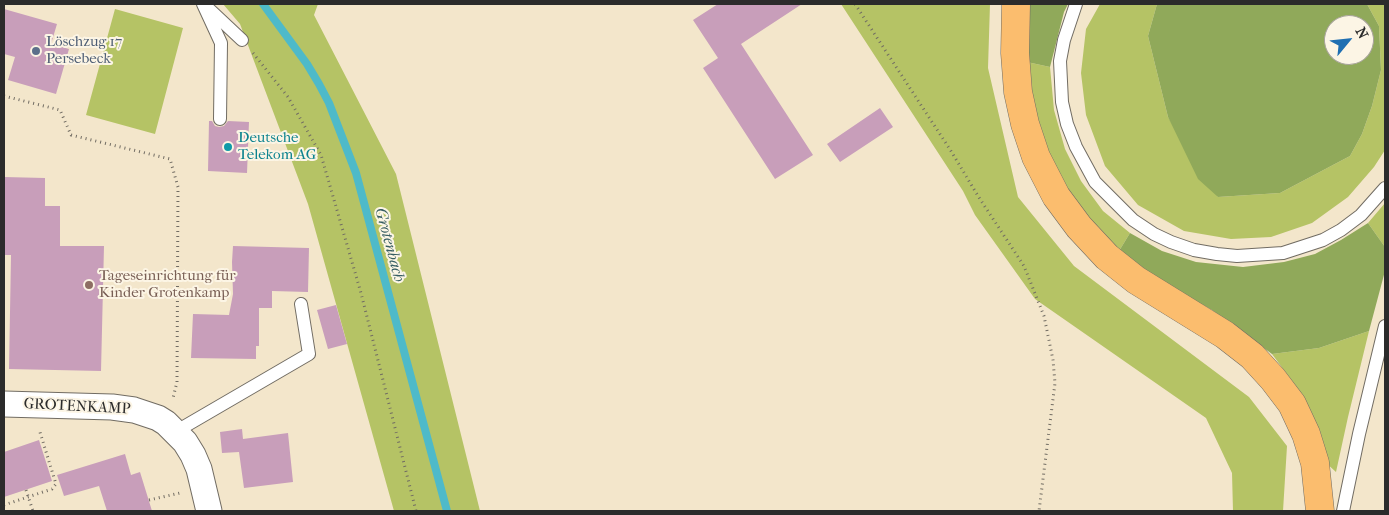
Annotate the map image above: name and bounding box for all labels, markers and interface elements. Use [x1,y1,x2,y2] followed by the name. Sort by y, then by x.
[1324,15,1374,65] north arrow
[1352,25,1372,42] text: N
[46,33,122,68] place label: Löschzug 17 Persebeck
[30,45,42,57] marker: Löschzug 17 Persebeck
[238,129,316,164] place label: Deutsche Telekom AG
[222,141,234,153] marker: Deutsche Telekom AG
[370,206,408,284] water label: Grotenbach
[99,267,236,302] place label: Tageseinrichtung für Kinder Grotenkamp
[83,279,95,291] marker: Tageseinrichtung für Kinder Grotenkamp
[23,395,131,419] street label: GROTENKAMP

